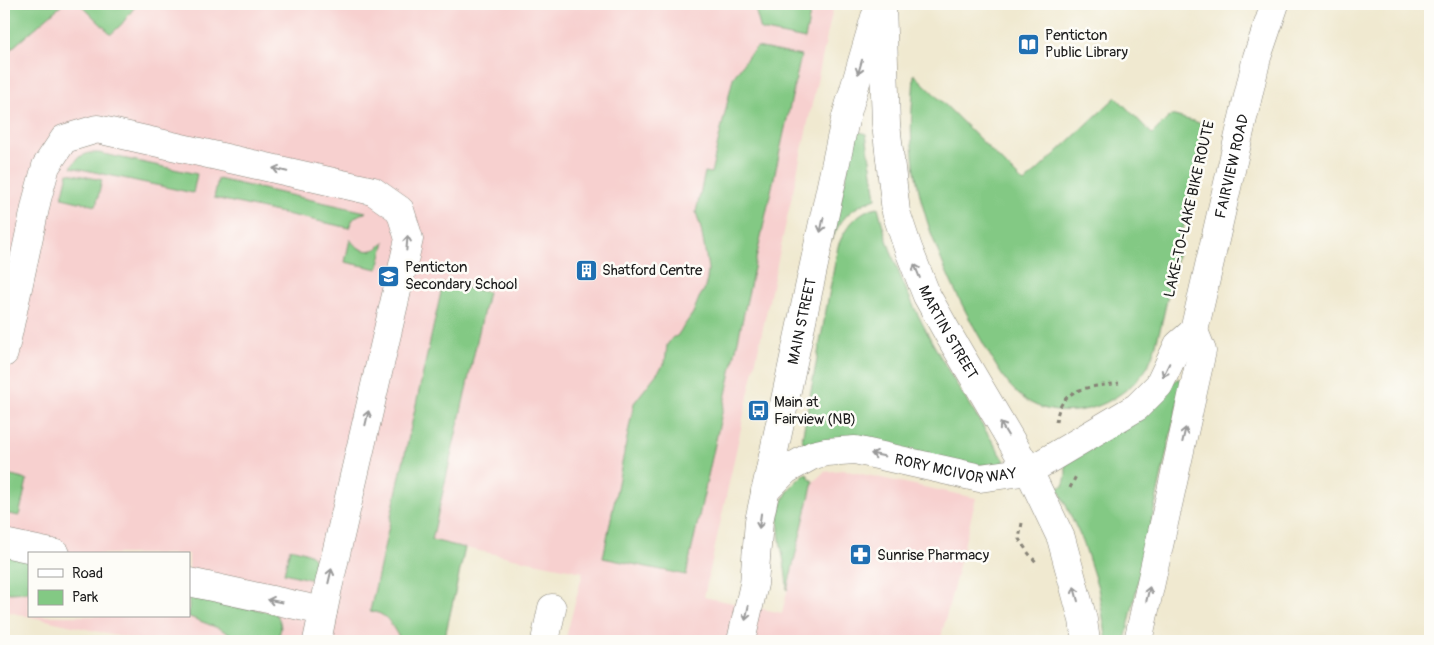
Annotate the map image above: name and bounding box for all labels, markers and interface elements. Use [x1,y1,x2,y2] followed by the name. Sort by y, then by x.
[1045,26,1128,62] place label: Penticton Public Library
[1017,32,1041,56] library icon: Penticton Public Library
[855,59,865,75] one-way arrow
[1211,113,1254,220] street label: FAIRVIEW ROAD
[1160,119,1219,299] street label: LAKE-TO-LAKE BIKE ROUTE
[272,165,288,174] one-way arrow
[817,217,826,233] one-way arrow
[402,235,411,251] one-way arrow
[405,258,518,294] place label: Penticton Secondary School
[574,258,598,282] building icon: Shatford Centre
[602,261,703,280] place label: Shatford Centre
[377,264,401,288] school or university icon: Penticton Secondary School
[912,264,922,279] one-way arrow
[784,276,821,366] street label: MAIN STREET
[914,283,982,383] street label: MARTIN STREET
[1161,362,1170,377] one-way arrow
[774,393,856,429] place label: Main at Fairview (NB)
[746,399,770,423] bus stop icon: Main at Fairview (NB)
[363,411,372,427] one-way arrow
[999,422,1009,436] one-way arrow
[1179,428,1189,444] one-way arrow
[870,450,886,460] one-way arrow
[893,450,1018,489] street label: RORY MCIVOR WAY
[754,513,764,529] one-way arrow
[849,543,873,567] pharmacy icon: Sunrise Pharmacy
[877,546,990,565] place label: Sunrise Pharmacy
[28,552,190,618] legend
[72,564,103,583] text: Road
[326,569,335,585] one-way arrow
[1071,586,1080,602] one-way arrow
[1144,586,1153,602] one-way arrow
[72,588,99,607] text: Park
[268,595,284,605] one-way arrow
[742,604,751,620] one-way arrow

